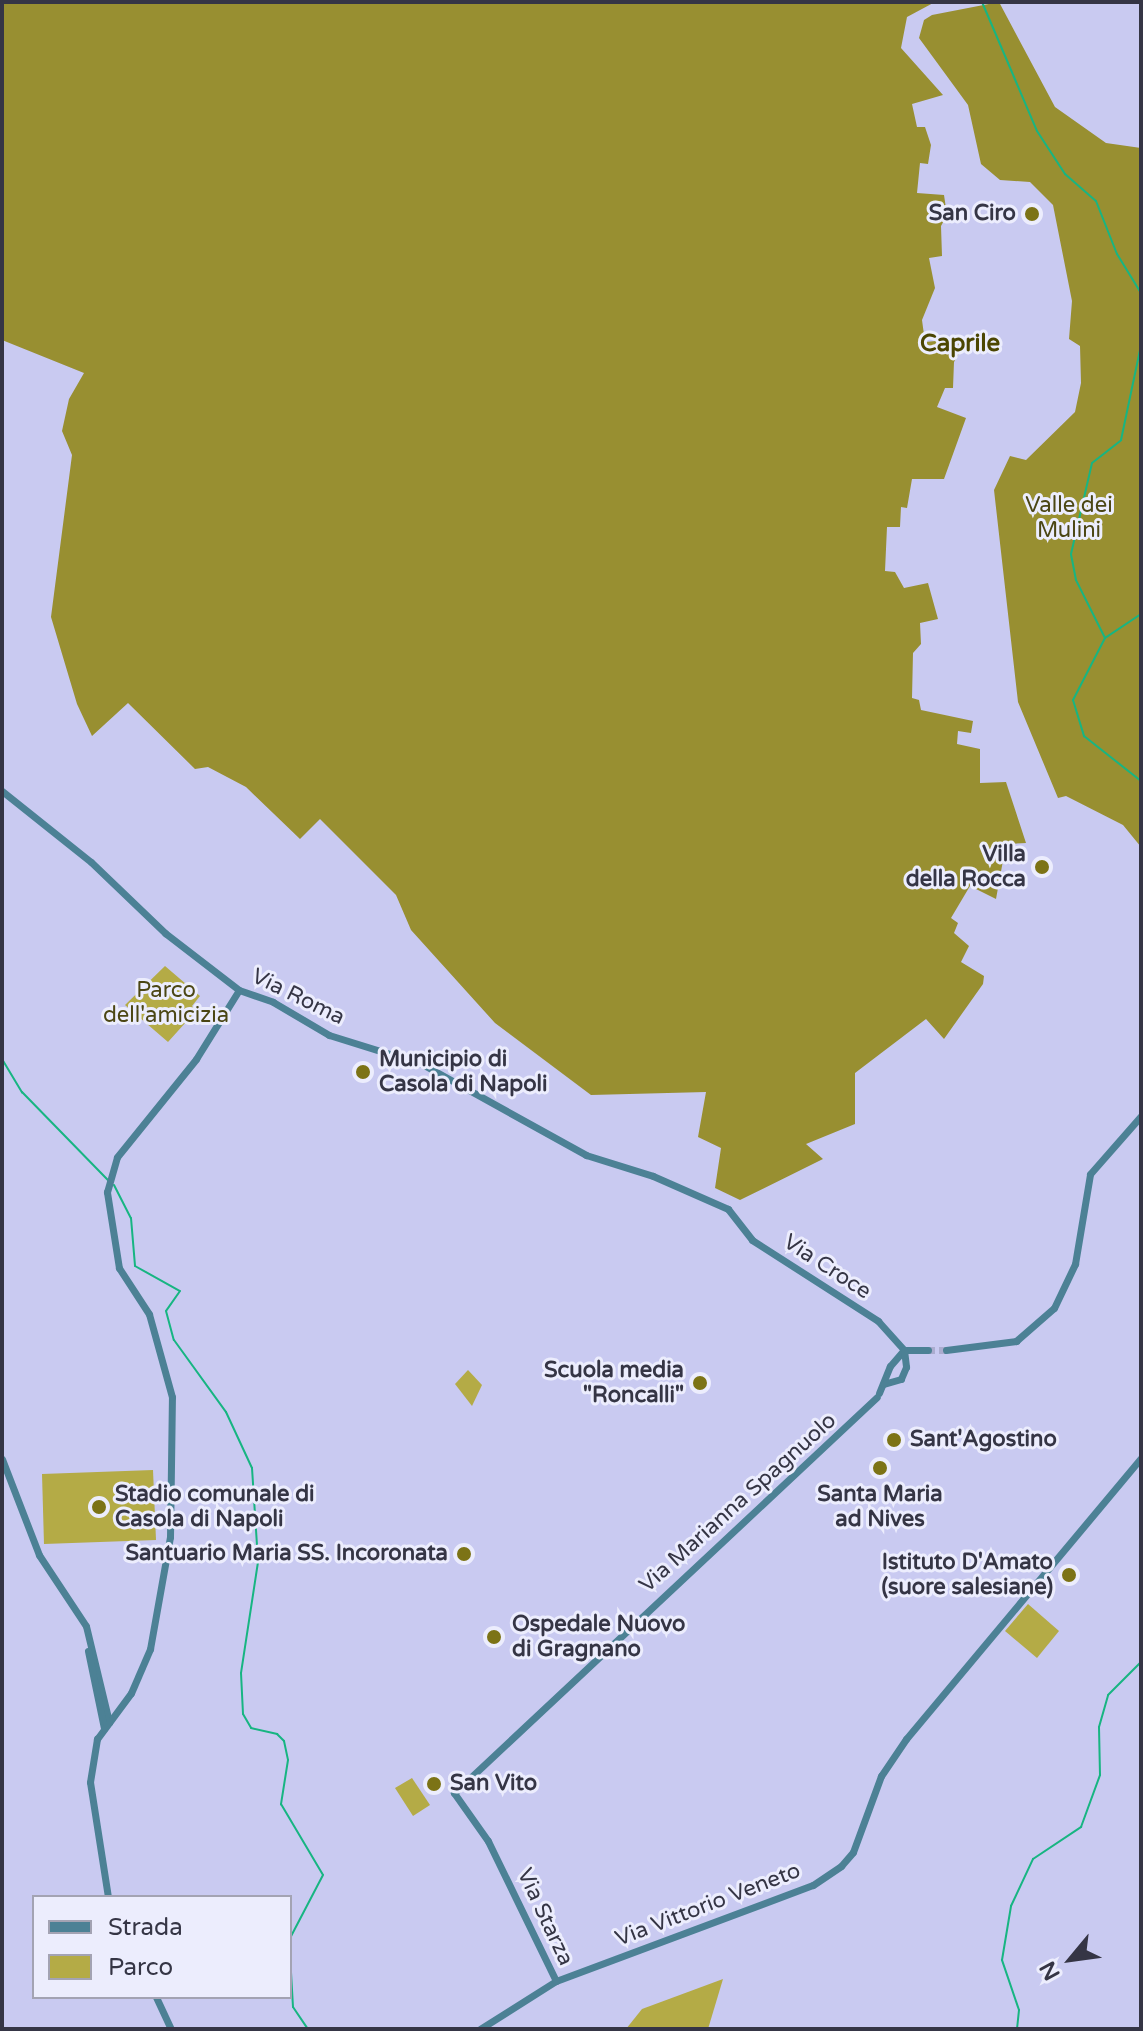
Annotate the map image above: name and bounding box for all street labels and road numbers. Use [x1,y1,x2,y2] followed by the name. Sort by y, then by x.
[247,963,349,1031] street label: Via Roma
[778,1229,876,1305] street label: Via Croce
[634,1408,842,1598] street label: Via Marianna Spagnuolo
[612,1858,804,1952] street label: Via Vittorio Veneto
[511,1864,579,1970] street label: Via Starza

